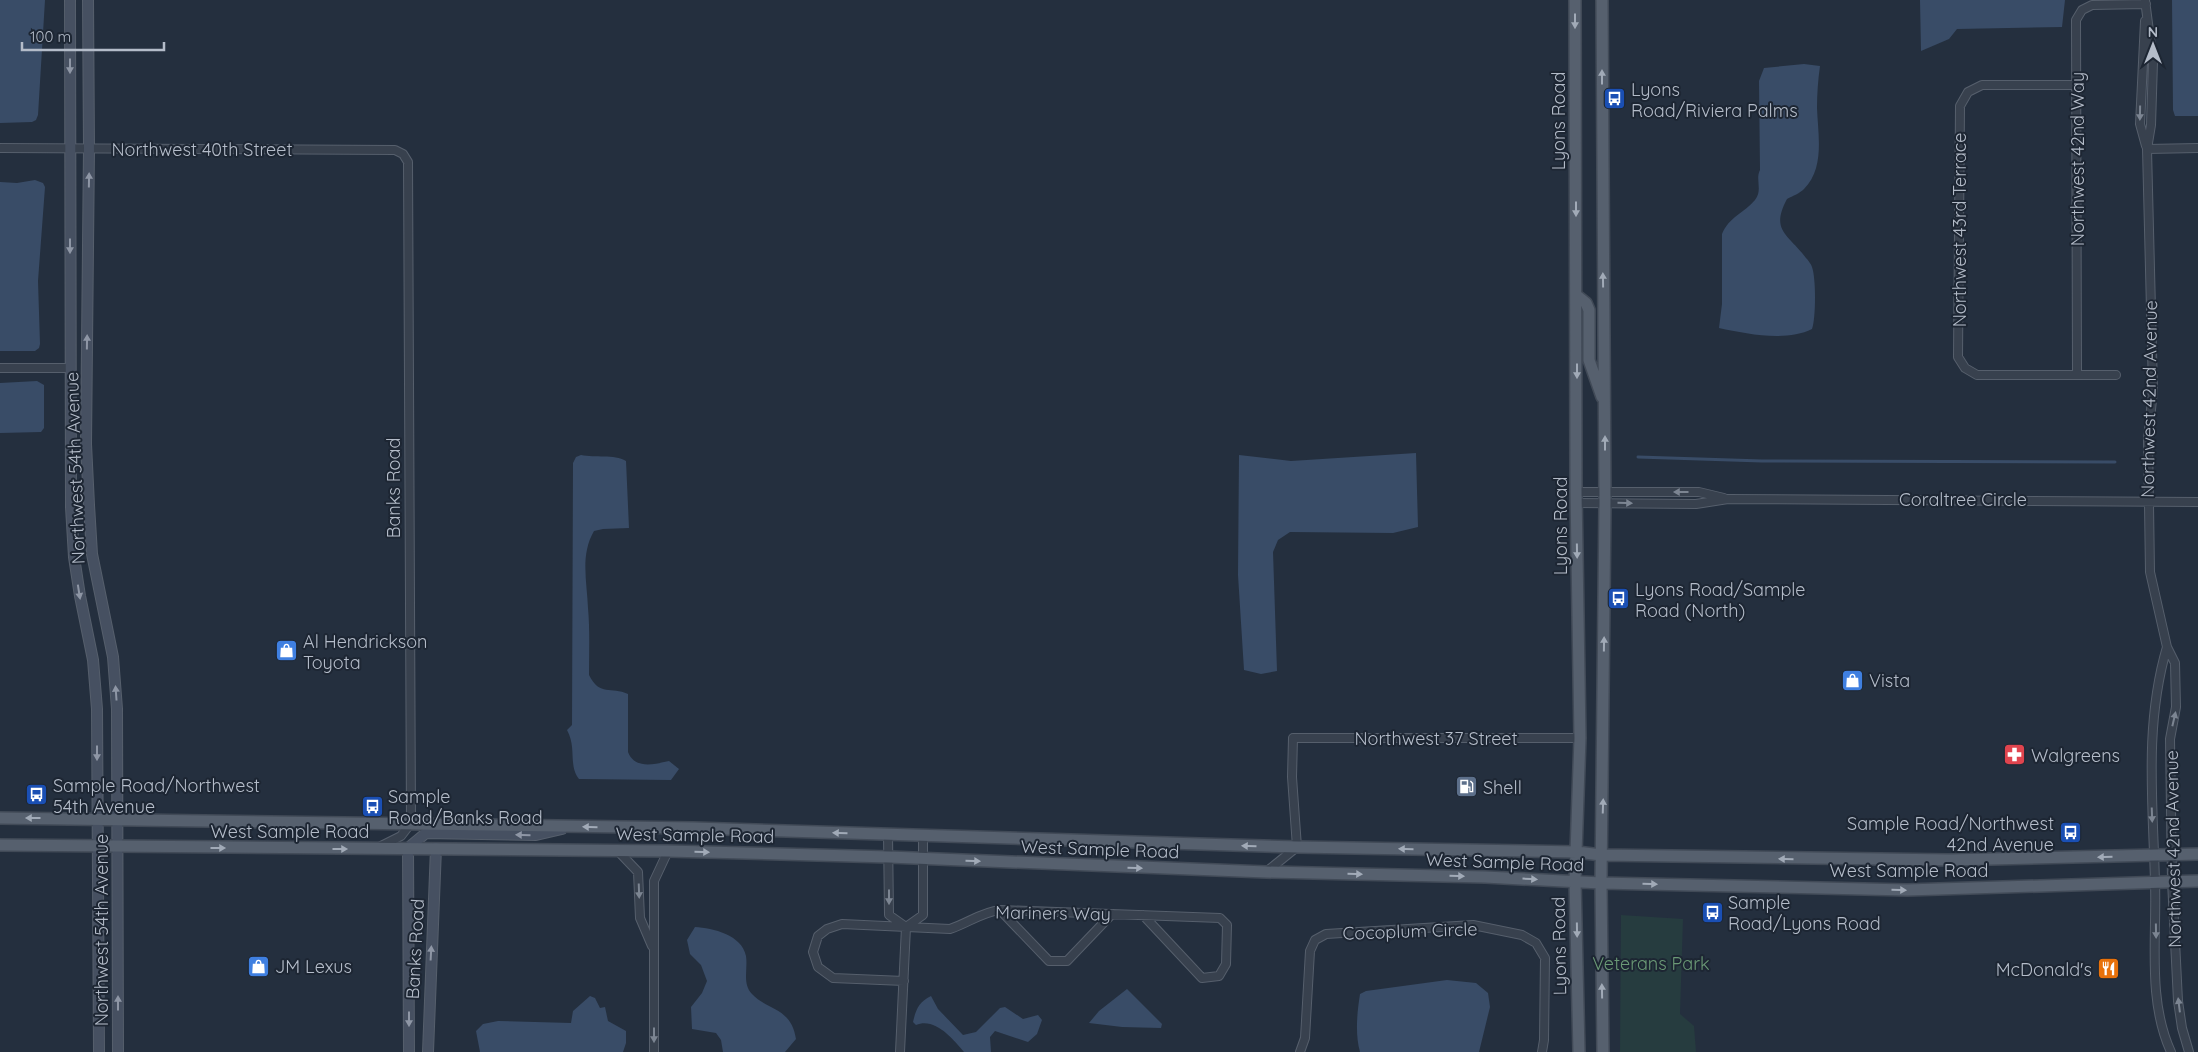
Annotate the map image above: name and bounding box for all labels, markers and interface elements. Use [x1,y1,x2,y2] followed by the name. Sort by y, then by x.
[1571,13,1579,29] one-way arrow
[22,20,165,52] scale bar
[2128,20,2178,70] north arrow
[2148,23,2158,41] text: N
[30,27,71,46] text: 100 m
[66,58,74,74] one-way arrow
[1598,68,1606,84] one-way arrow
[1547,72,1570,170] street label: Lyons Road
[2066,72,2089,246] street label: Northwest 42nd Way
[1631,78,1798,122] place label: Lyons Road/Riviera Palms
[1603,87,1627,111] bus stop icon: Lyons Road/Riviera Palms
[2136,105,2144,121] one-way arrow
[1948,133,1971,327] street label: Northwest 43rd Terrace
[111,138,293,161] street label: Northwest 40th Street
[85,172,93,188] one-way arrow
[1572,201,1580,217] one-way arrow
[66,238,74,254] one-way arrow
[1599,272,1607,288] one-way arrow
[2136,300,2162,498] street label: Northwest 42nd Avenue
[83,334,91,350] one-way arrow
[1573,364,1581,380] one-way arrow
[60,371,90,565] street label: Northwest 54th Avenue
[1601,435,1609,451] one-way arrow
[382,438,405,538] street label: Banks Road
[1549,477,1572,575] street label: Lyons Road
[1672,488,1688,496] one-way arrow
[1899,488,2027,511] street label: Coraltree Circle
[1618,499,1634,507] one-way arrow
[1573,544,1581,560] one-way arrow
[1635,578,1805,622] place label: Lyons Road/Sample Road (North)
[75,584,83,600] one-way arrow
[1607,587,1631,611] bus stop icon: Lyons Road/Sample Road (North)
[303,630,428,674] place label: Al Hendrickson Toyota
[1600,635,1608,651] one-way arrow
[275,639,299,663] shop icon: Al Hendrickson Toyota
[1841,668,1865,692] shop icon: Vista
[1869,669,1910,692] place label: Vista
[111,685,119,701] one-way arrow
[2170,711,2178,726] one-way arrow
[1354,727,1518,750] street label: Northwest 37 Street
[2003,743,2027,767] pharmacy icon: Walgreens
[2031,744,2120,767] place label: Walgreens
[93,745,101,761] one-way arrow
[2160,750,2186,948] street label: Northwest 42nd Avenue
[53,774,260,818] place label: Sample Road/Northwest 54th Avenue
[1455,775,1479,799] fuel station icon: Shell
[1483,776,1522,799] place label: Shell
[25,783,49,807] bus stop icon: Sample Road/Northwest 54th Avenue
[388,785,543,829] place label: Sample Road/Banks Road
[360,794,384,818] bus stop icon: Sample Road/Banks Road
[1599,798,1607,814] one-way arrow
[2148,807,2156,823] one-way arrow
[1847,812,2054,856] place label: Sample Road/Northwest 42nd Avenue
[25,814,41,822] one-way arrow
[211,820,369,843] street label: West Sample Road
[2058,821,2082,845] bus stop icon: Sample Road/Northwest 42nd Avenue
[615,822,775,848] street label: West Sample Road
[581,823,597,831] one-way arrow
[831,829,847,837] one-way arrow
[514,831,530,839] one-way arrow
[90,834,113,1026] street label: Northwest 54th Avenue
[1020,835,1180,863] street label: West Sample Road
[1240,842,1256,850] one-way arrow
[210,844,226,852] one-way arrow
[332,845,348,853] one-way arrow
[1398,845,1414,853] one-way arrow
[694,848,710,856] one-way arrow
[1425,848,1585,876] street label: West Sample Road
[2097,853,2113,861] one-way arrow
[1778,855,1794,863] one-way arrow
[965,857,981,865] one-way arrow
[1830,859,1988,882] street label: West Sample Road
[1127,864,1143,872] one-way arrow
[1348,870,1364,878] one-way arrow
[1449,873,1465,881] one-way arrow
[1522,876,1538,884] one-way arrow
[1642,880,1658,888] one-way arrow
[636,884,644,900] one-way arrow
[1892,886,1908,894] one-way arrow
[885,889,893,905] one-way arrow
[1728,891,1881,935] place label: Sample Road/Lyons Road
[1547,897,1571,995] street label: Lyons Road
[401,898,429,1000] street label: Banks Road
[995,900,1111,926] street label: Mariners Way
[1700,900,1724,924] bus stop icon: Sample Road/Lyons Road
[1342,917,1478,945] street label: Cocoplum Circle
[1573,922,1581,938] one-way arrow
[2152,923,2160,939] one-way arrow
[428,945,436,961] one-way arrow
[1592,952,1710,975] park label: Veterans Park
[247,954,271,978] shop icon: JM Lexus
[275,955,352,978] place label: JM Lexus
[2096,957,2120,981] restaurant icon: McDonald's
[1996,958,2092,981] place label: McDonald's
[1598,983,1606,999] one-way arrow
[114,995,122,1011] one-way arrow
[2175,996,2183,1012] one-way arrow
[405,1012,413,1028] one-way arrow
[650,1027,658,1043] one-way arrow

